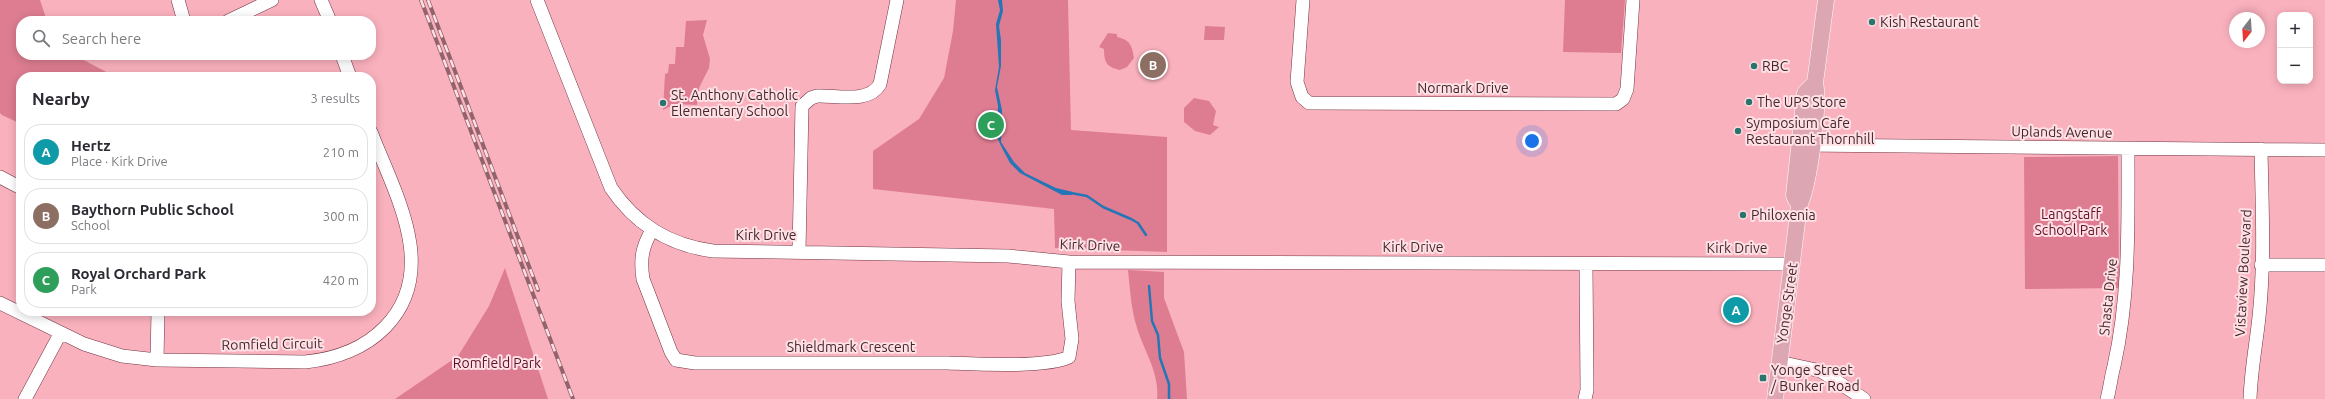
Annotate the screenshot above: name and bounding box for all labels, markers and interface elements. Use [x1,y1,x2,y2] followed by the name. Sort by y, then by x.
[2229,12,2265,48] north arrow
[2277,12,2313,84] map controls
[2277,12,2313,48] button: +
[1880,14,1979,30] place label: Kish Restaurant
[16,16,376,60] search box
[1867,17,1877,27] marker: Kish Restaurant
[30,27,52,49] icon: search
[62,30,141,47] text: Search here
[2277,48,2313,84] button: −
[1140,50,1166,80] pin: B
[1762,58,1789,74] place label: RBC
[1749,61,1759,71] marker: RBC
[1417,80,1509,96] street label: Normark Drive
[671,87,799,119] place label: St. Anthony Catholic Elementary School
[32,89,90,108] text: Nearby
[310,91,360,105] text: 3 results
[1757,94,1846,110] place label: The UPS Store
[1744,97,1754,107] marker: The UPS Store
[658,98,668,108] marker: St. Anthony Catholic Elementary School
[978,110,1004,140] pin: C
[1746,115,1875,147] place label: Symposium Cafe Restaurant Thornhill
[2011,123,2113,141] street label: Uplands Avenue
[1733,126,1743,136] marker: Symposium Cafe Restaurant Thornhill
[1522,131,1542,151] your location
[71,137,111,154] text: Hertz
[41,145,51,159] text: A
[323,145,359,159] text: 210 m
[71,154,168,168] text: Place · Kirk Drive
[71,201,234,218] text: Baythorn Public School
[2035,206,2107,238] park label: Langstaff School Park
[1751,207,1816,223] place label: Philoxenia
[42,209,50,223] text: B
[323,209,359,223] text: 300 m
[2232,209,2254,337] street label: Vistaview Boulevard
[1738,210,1748,220] marker: Philoxenia
[71,218,110,232] text: School
[736,227,796,243] street label: Kirk Drive
[1059,236,1121,254] street label: Kirk Drive
[1383,239,1443,255] street label: Kirk Drive
[1707,240,1767,256] street label: Kirk Drive
[2096,258,2120,336] street label: Shasta Drive
[1773,261,1801,345] street label: Yonge Street
[71,265,206,282] text: Royal Orchard Park
[42,273,50,287] text: C
[323,273,359,287] text: 420 m
[71,282,97,296] text: Park
[1723,295,1749,325] pin: A
[221,335,323,353] street label: Romfield Circuit
[787,339,916,355] street label: Shieldmark Crescent
[453,355,541,371] park label: Romfield Park
[1770,362,1860,394] place label: Yonge Street / Bunker Road
[1758,373,1768,383] marker: Yonge Street / Bunker Road

